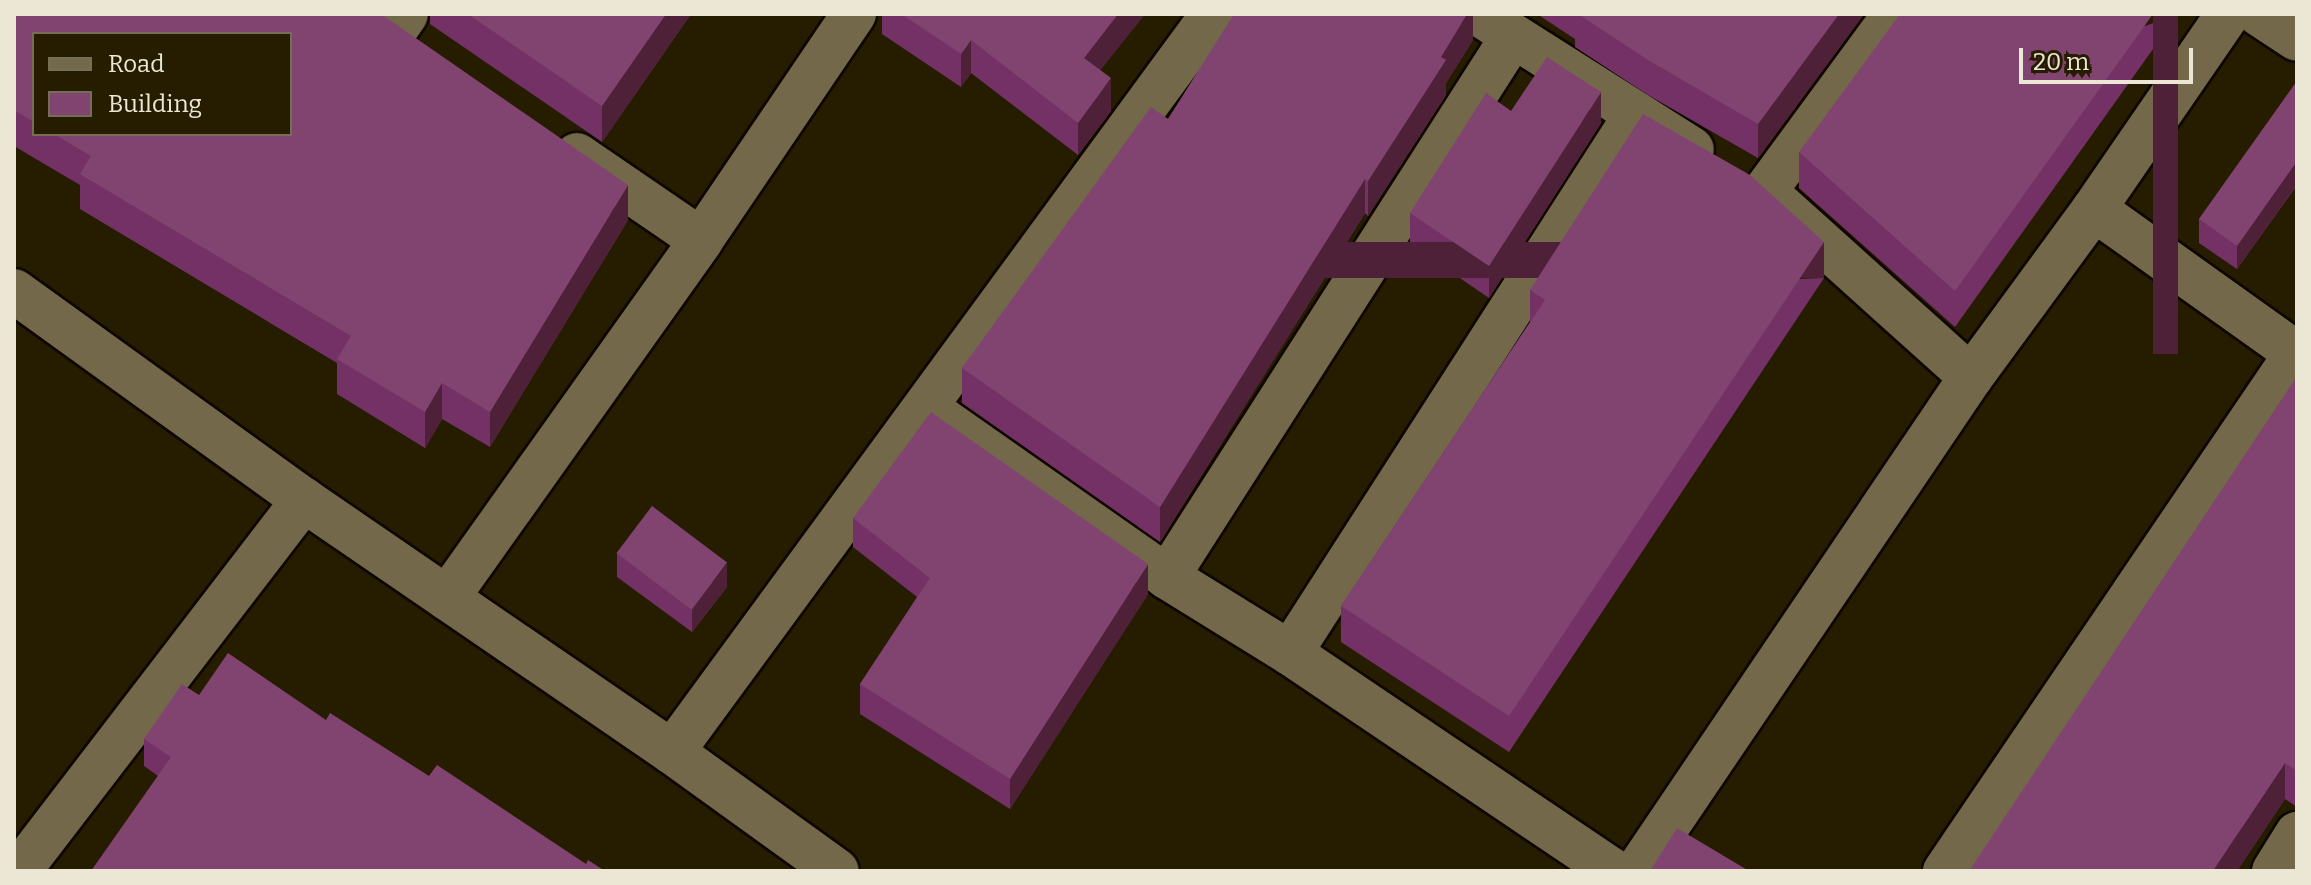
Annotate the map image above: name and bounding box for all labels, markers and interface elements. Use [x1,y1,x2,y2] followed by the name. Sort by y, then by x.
[32,32,292,136] legend
[2023,32,2197,82] scale bar
[2033,48,2089,76] text: 20 m
[108,50,164,78] text: Road
[108,90,202,118] text: Building

